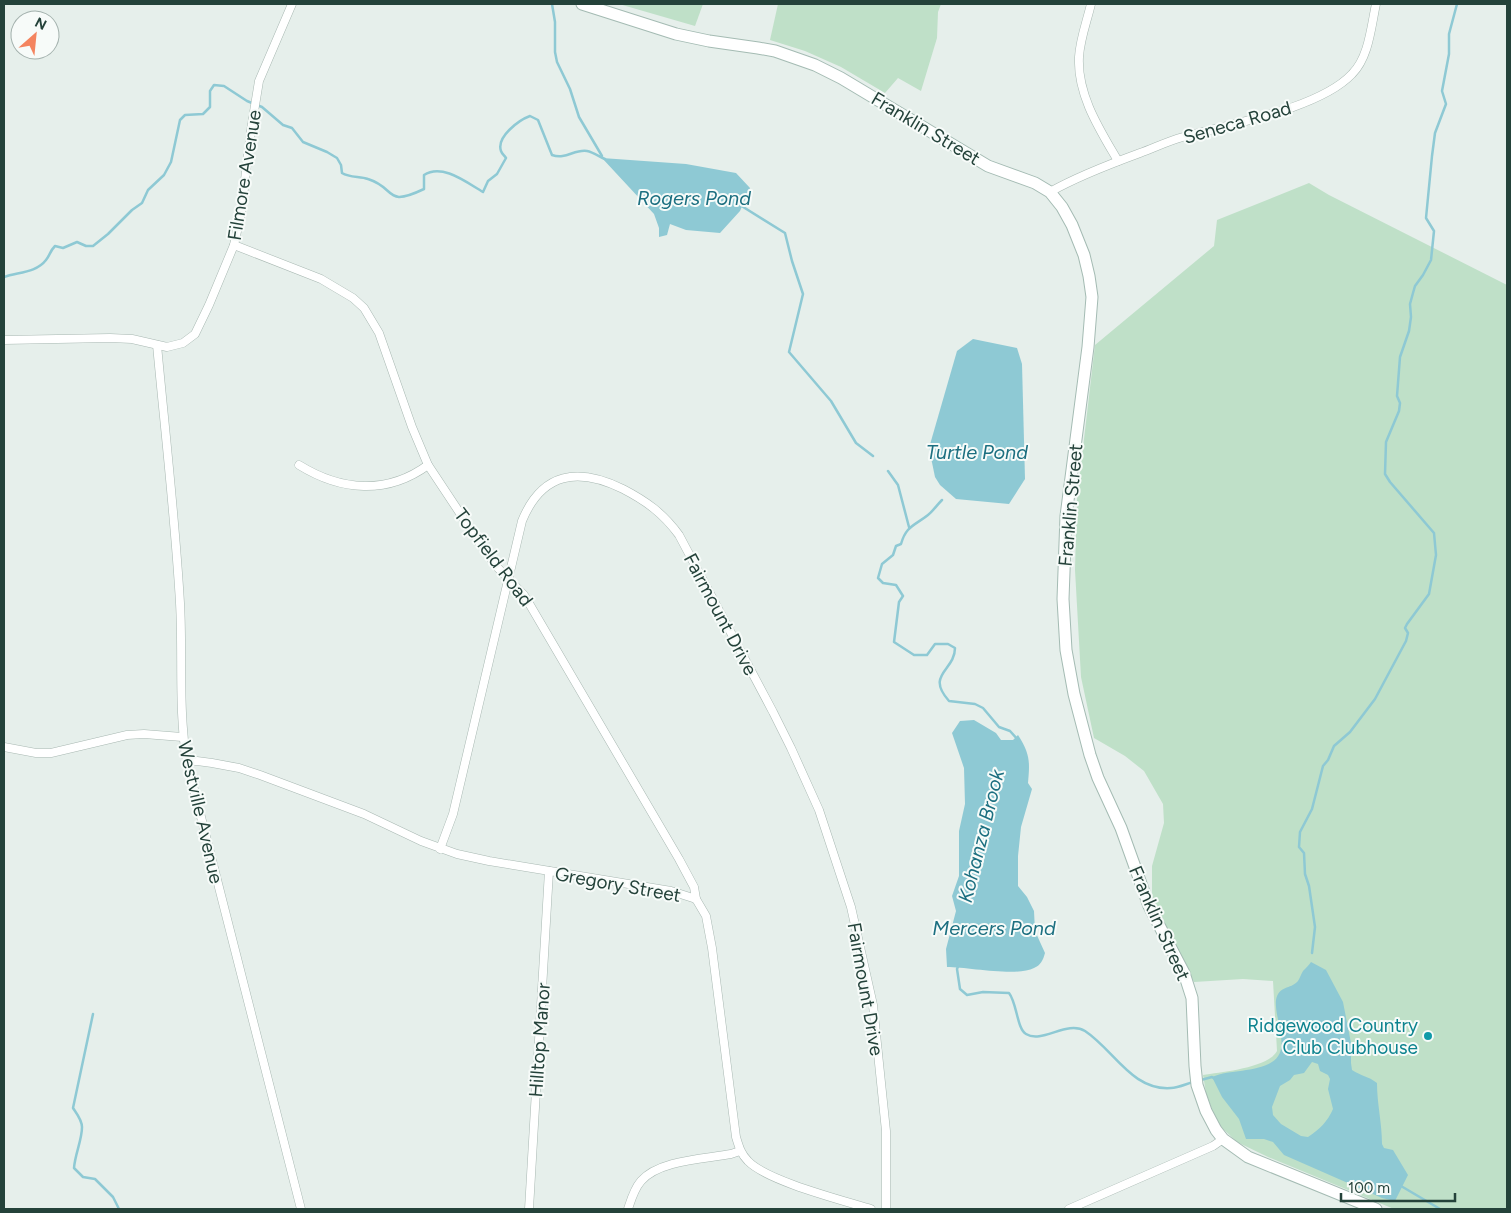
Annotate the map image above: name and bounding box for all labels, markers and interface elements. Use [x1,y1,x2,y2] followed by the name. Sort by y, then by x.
[10,10,60,60] north arrow
[32,14,49,34] text: N
[867,87,984,170] street label: Franklin Street
[1180,96,1294,149] street label: Seneca Road
[223,108,266,242] street label: Filmore Avenue
[637,186,751,210] water label: Rogers Pond
[926,440,1028,464] water label: Turtle Pond
[1054,443,1087,567] street label: Franklin Street
[449,504,538,611] street label: Topfield Road
[679,549,762,679] street label: Fairmount Drive
[173,738,228,886] street label: Westville Avenue
[953,766,1009,905] water label: Kohanza Brook
[553,862,683,907] street label: Gregory Street
[1124,862,1195,984] street label: Franklin Street
[932,916,1056,940] water label: Mercers Pond
[842,921,889,1058] street label: Fairmount Drive
[524,981,555,1098] street label: Hilltop Manor
[1247,1014,1418,1059] place label: Ridgewood Country Club Clubhouse
[1422,1030,1434,1042] marker: Ridgewood Country Club Clubhouse
[1341,1170,1455,1202] scale bar
[1348,1179,1390,1197] text: 100 m

